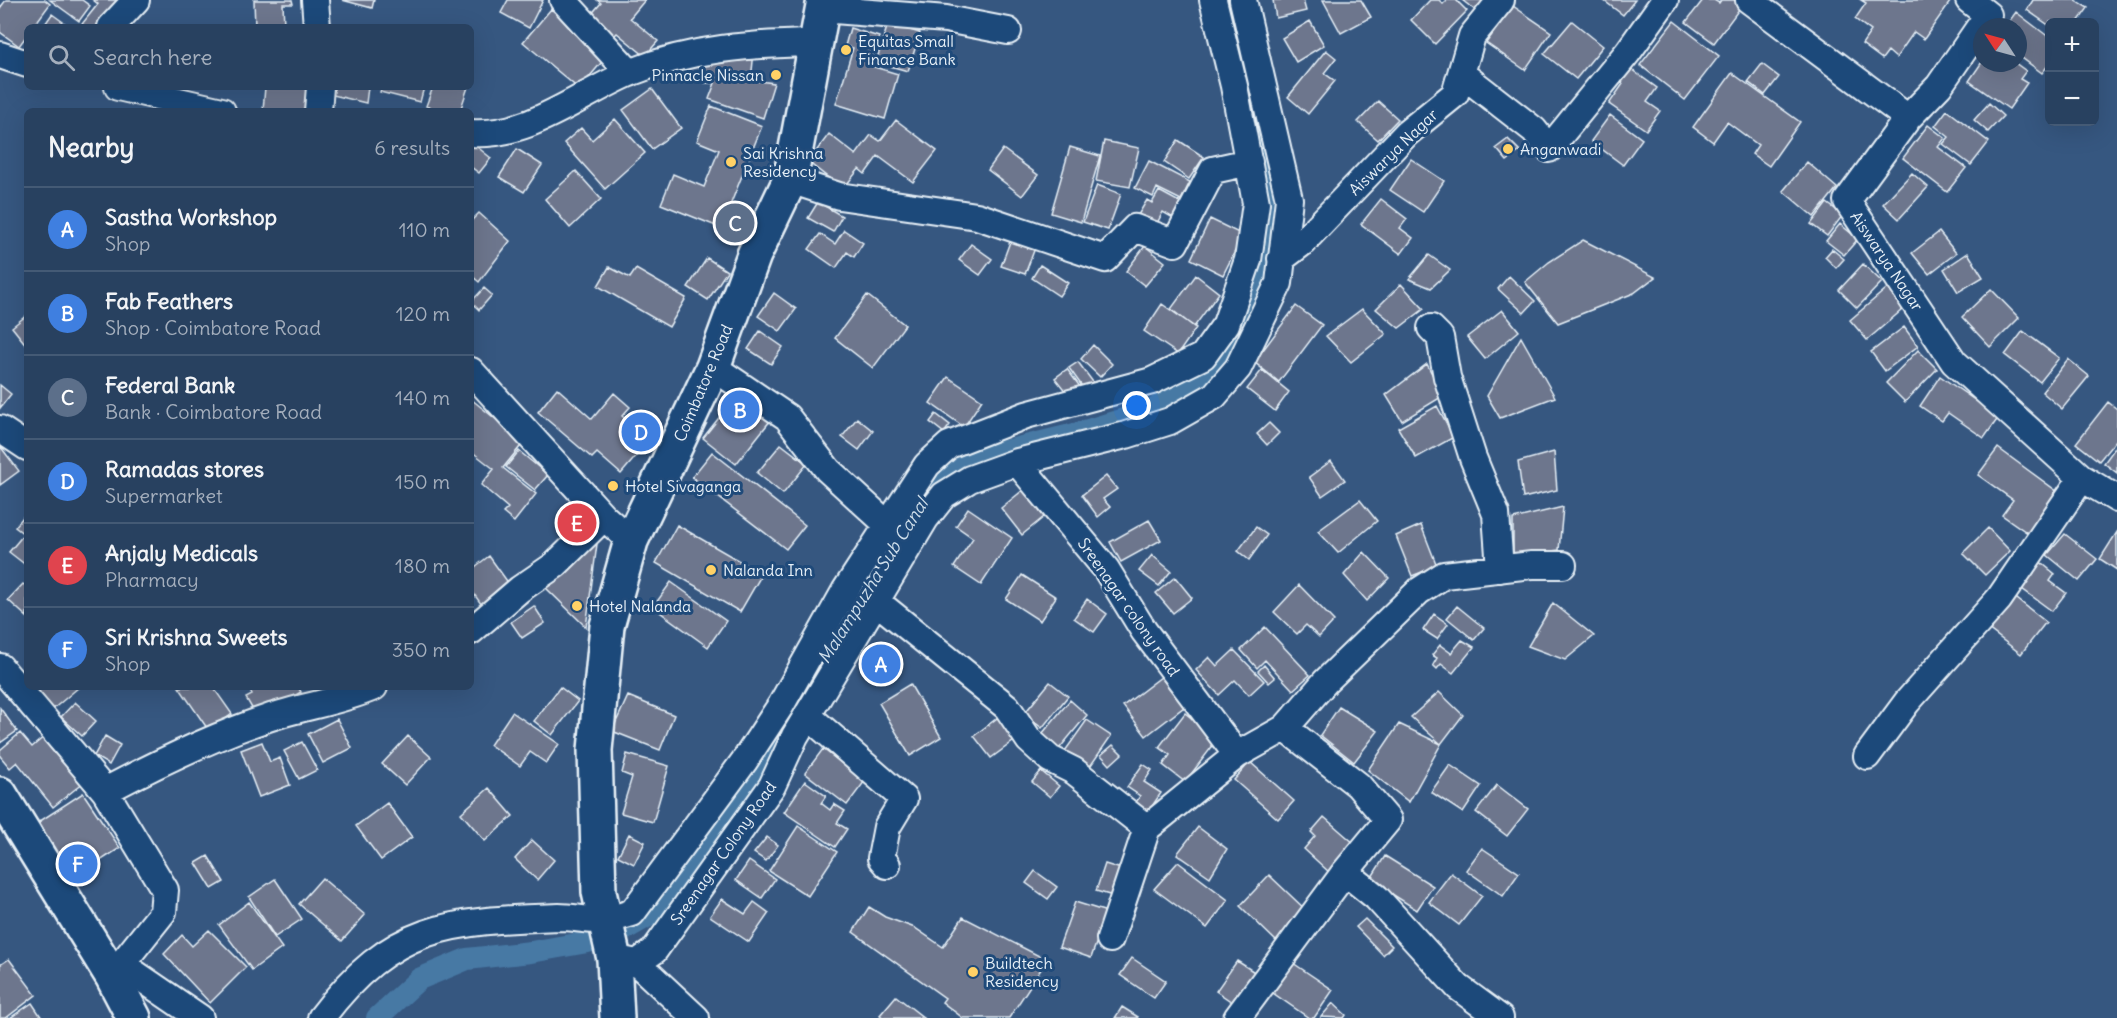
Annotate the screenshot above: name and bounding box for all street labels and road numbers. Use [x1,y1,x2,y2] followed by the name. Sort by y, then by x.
[1344,104,1442,199] street label: Aiswarya Nagar
[1846,207,1928,315] street label: Aiswarya Nagar
[669,321,737,445] street label: Coimbatore Road
[1074,534,1184,680] street label: Sreenagar colony road
[666,777,780,929] street label: Sreenagar Colony Road

